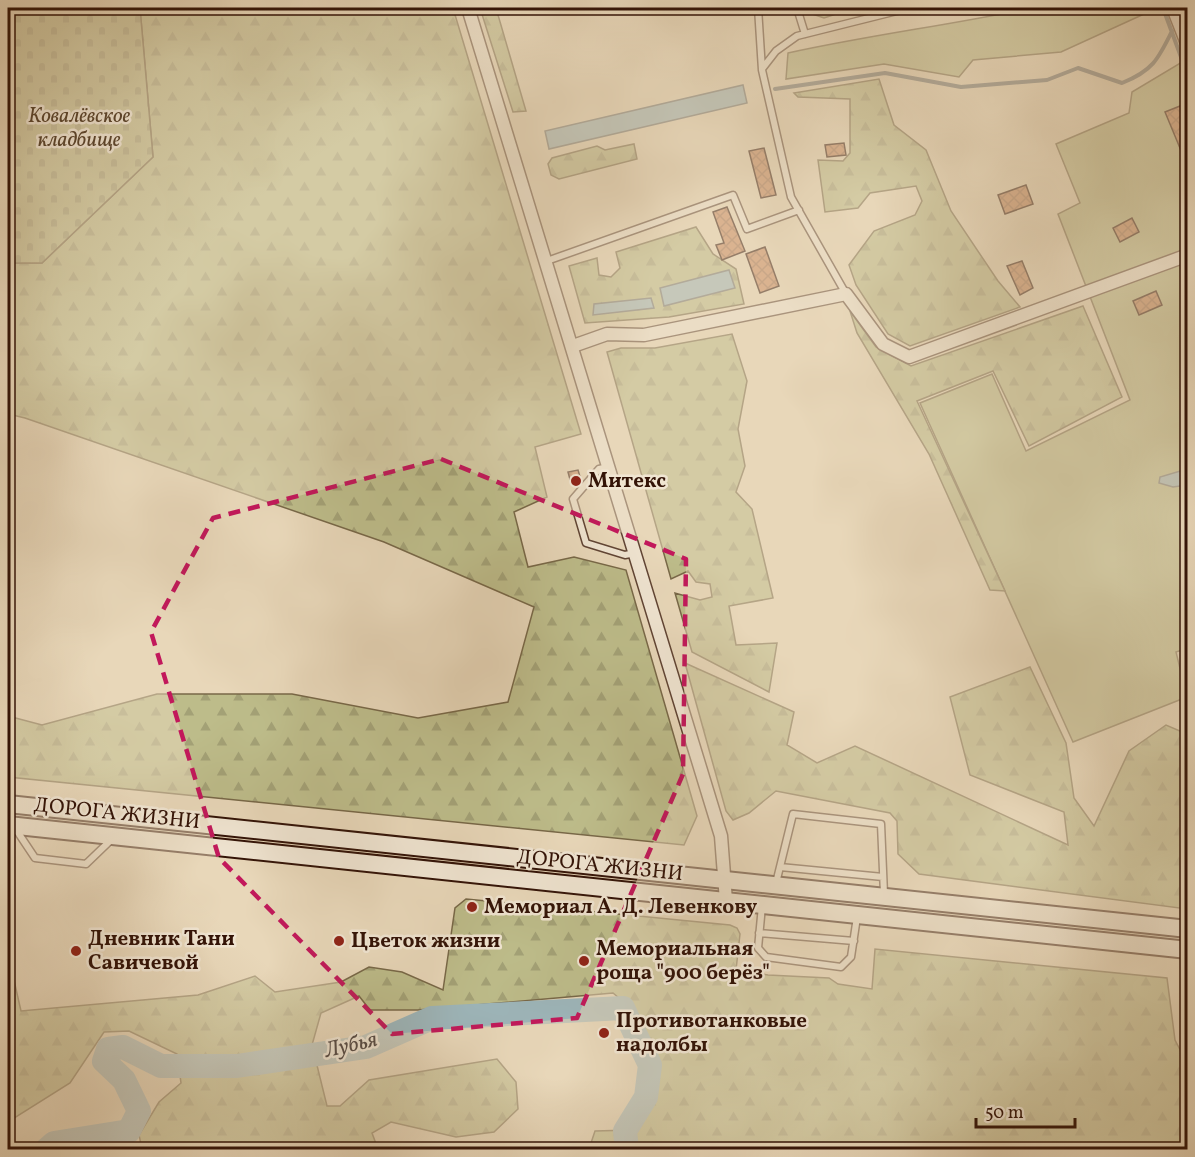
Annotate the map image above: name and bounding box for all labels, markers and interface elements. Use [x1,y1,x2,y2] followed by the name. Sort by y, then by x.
[28,102,130,155] park label: Ковалёвское кладбище
[588,467,666,496] place label: Митекс
[569,474,583,488] marker: Митекс
[32,791,202,837] street label: ДОРОГА ЖИЗНИ
[515,843,685,889] street label: ДОРОГА ЖИЗНИ
[484,893,758,922] place label: Мемориал А. Д. Левенкову
[465,900,479,914] marker: Мемориал А. Д. Левенкову
[88,925,235,978] place label: Дневник Тани Савичевой
[351,927,500,956] place label: Цветок жизни
[332,934,346,948] marker: Цветок жизни
[596,935,770,988] place label: Мемориальная роща "900 берёз"
[69,944,83,958] marker: Дневник Тани Савичевой
[577,954,591,968] marker: Мемориальная роща "900 берёз"
[616,1007,807,1060] place label: Противотанковые надолбы
[321,1025,380,1067] water label: Лубья
[597,1026,611,1040] marker: Противотанковые надолбы
[976,1091,1075,1129] scale bar
[985,1101,1024,1126] text: 50 m

